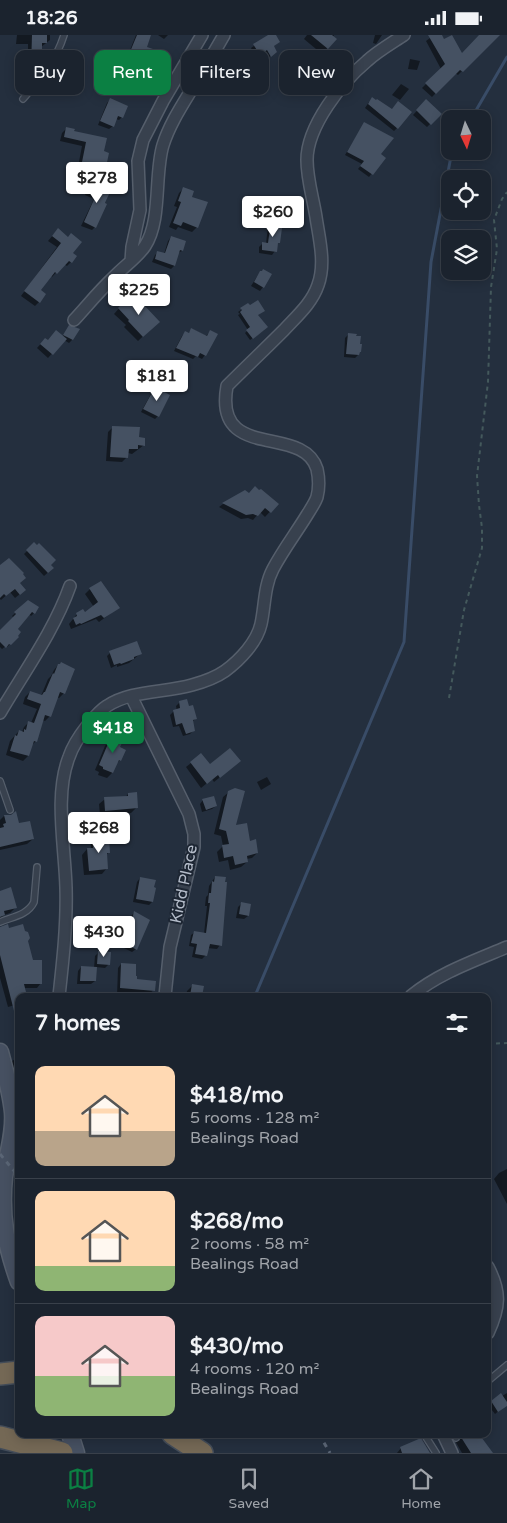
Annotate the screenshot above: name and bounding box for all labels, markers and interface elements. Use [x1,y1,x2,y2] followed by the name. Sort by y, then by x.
[25,7,78,29] text: 18:26
[15,50,84,95] chip: Buy
[94,50,171,95] chip: Rent
[181,50,269,95] chip: Filters
[279,50,353,95] chip: New
[441,110,491,160] north arrow
[441,110,491,280] map controls
[67,161,127,204] pin: $278
[77,168,117,188] text: $278
[441,170,491,220] button: locate
[243,195,303,238] pin: $260
[253,202,293,222] text: $260
[441,230,491,280] button: layers
[109,273,169,316] pin: $225
[119,280,159,300] text: $225
[127,359,187,402] pin: $181
[137,366,177,386] text: $181
[83,711,143,754] pin: $418
[93,718,133,738] text: $418
[69,811,129,854] pin: $268
[79,818,119,838] text: $268
[166,843,202,925] street label: Kidd Place
[74,915,134,958] pin: $430
[84,922,124,942] text: $430
[443,1009,471,1037] icon: filters
[35,1011,120,1036] text: 7 homes
[190,1083,284,1108] text: $418/mo
[75,1086,135,1146] icon: home
[190,1108,319,1128] text: 5 rooms · 128 m²
[190,1128,299,1148] text: Bealings Road
[190,1209,284,1234] text: $268/mo
[75,1211,135,1271] icon: home
[190,1234,309,1254] text: 2 rooms · 58 m²
[190,1254,299,1274] text: Bealings Road
[190,1334,284,1359] text: $430/mo
[75,1336,135,1396] icon: home
[190,1359,319,1379] text: 4 rooms · 120 m²
[190,1379,299,1399] text: Bealings Road
[66,1465,96,1512] tab: Map
[229,1465,269,1512] tab: Saved
[401,1465,441,1512] tab: Home

